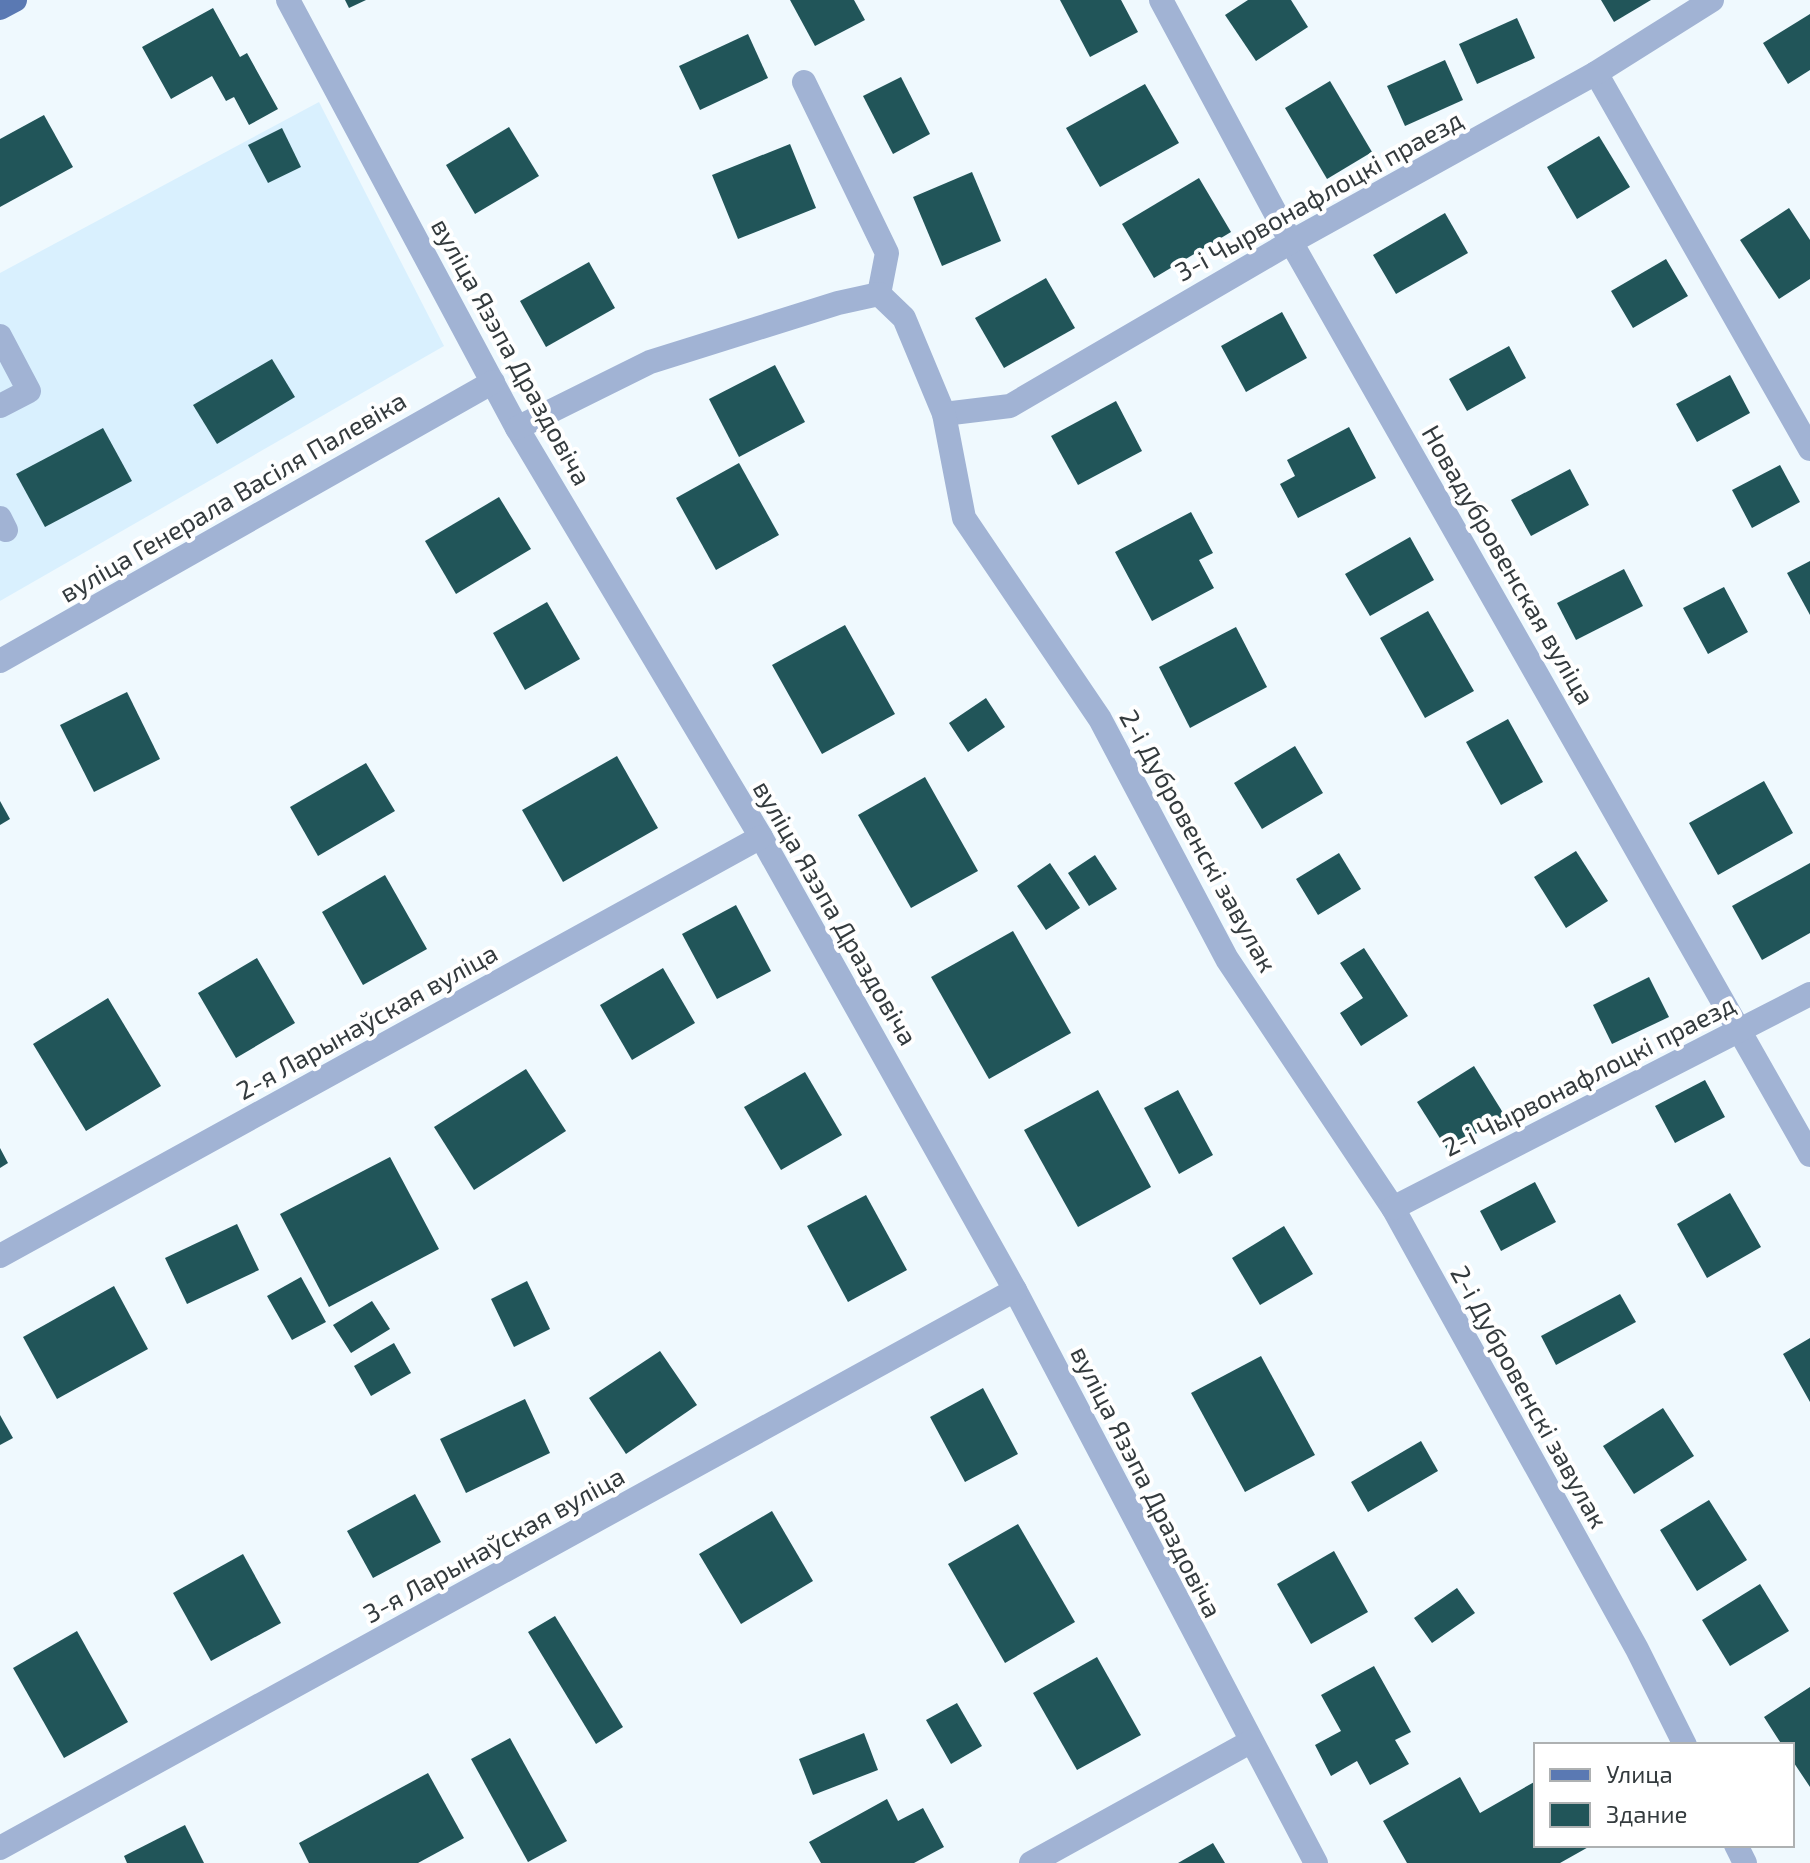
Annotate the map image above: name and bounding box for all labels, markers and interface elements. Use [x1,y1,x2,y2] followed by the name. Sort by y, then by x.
[1169,103,1467,287] street label: 3-і Чырвонафлоцкі праезд
[425,212,599,491] street label: вуліца Язэпа Драздовіча
[54,384,411,609] street label: вуліца Генерала Васіля Палевіка
[1416,419,1602,710] street label: Новадубровенская вуліца
[1113,704,1284,977] street label: 2-і Дубровенскі завулак
[747,774,925,1051] street label: вуліца Язэпа Драздовіча
[230,936,503,1106] street label: 2-я Ларынаўская вуліца
[1437,987,1740,1162] street label: 2-і Чырвонафлоцкі праезд
[1444,1260,1615,1533] street label: 2-і Дубровенскі завулак
[1064,1340,1229,1623] street label: вуліца Язэпа Драздовіча
[357,1459,630,1629] street label: 3-я Ларынаўская вуліца
[1534,1743,1794,1847] legend
[1606,1759,1673,1788] text: Улица
[1606,1799,1688,1828] text: Здание

